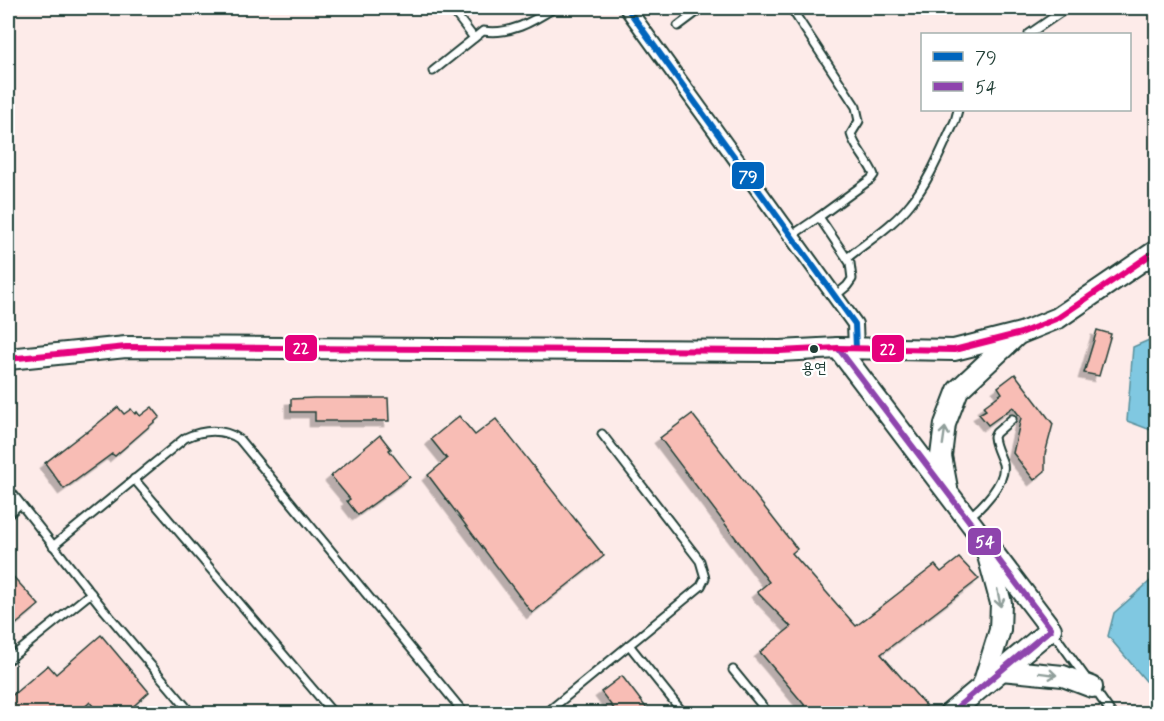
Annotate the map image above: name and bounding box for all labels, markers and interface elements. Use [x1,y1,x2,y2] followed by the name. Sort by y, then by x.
[921,33,1131,111] legend
[975,46,997,70] text: 79
[975,76,997,100] text: 54
[731,161,765,190] line badge: 79
[738,167,758,188] text: 79
[284,334,318,362] line badge: 22
[871,334,905,363] line badge: 22
[293,339,309,360] text: 22
[880,340,896,361] text: 22
[808,343,820,355] marker: 용연
[801,358,827,379] place label: 용연
[938,426,949,446] one-way arrow
[967,527,1002,556] line badge: 54
[975,532,995,553] text: 54
[993,587,1004,607] one-way arrow
[1037,668,1057,679] one-way arrow

